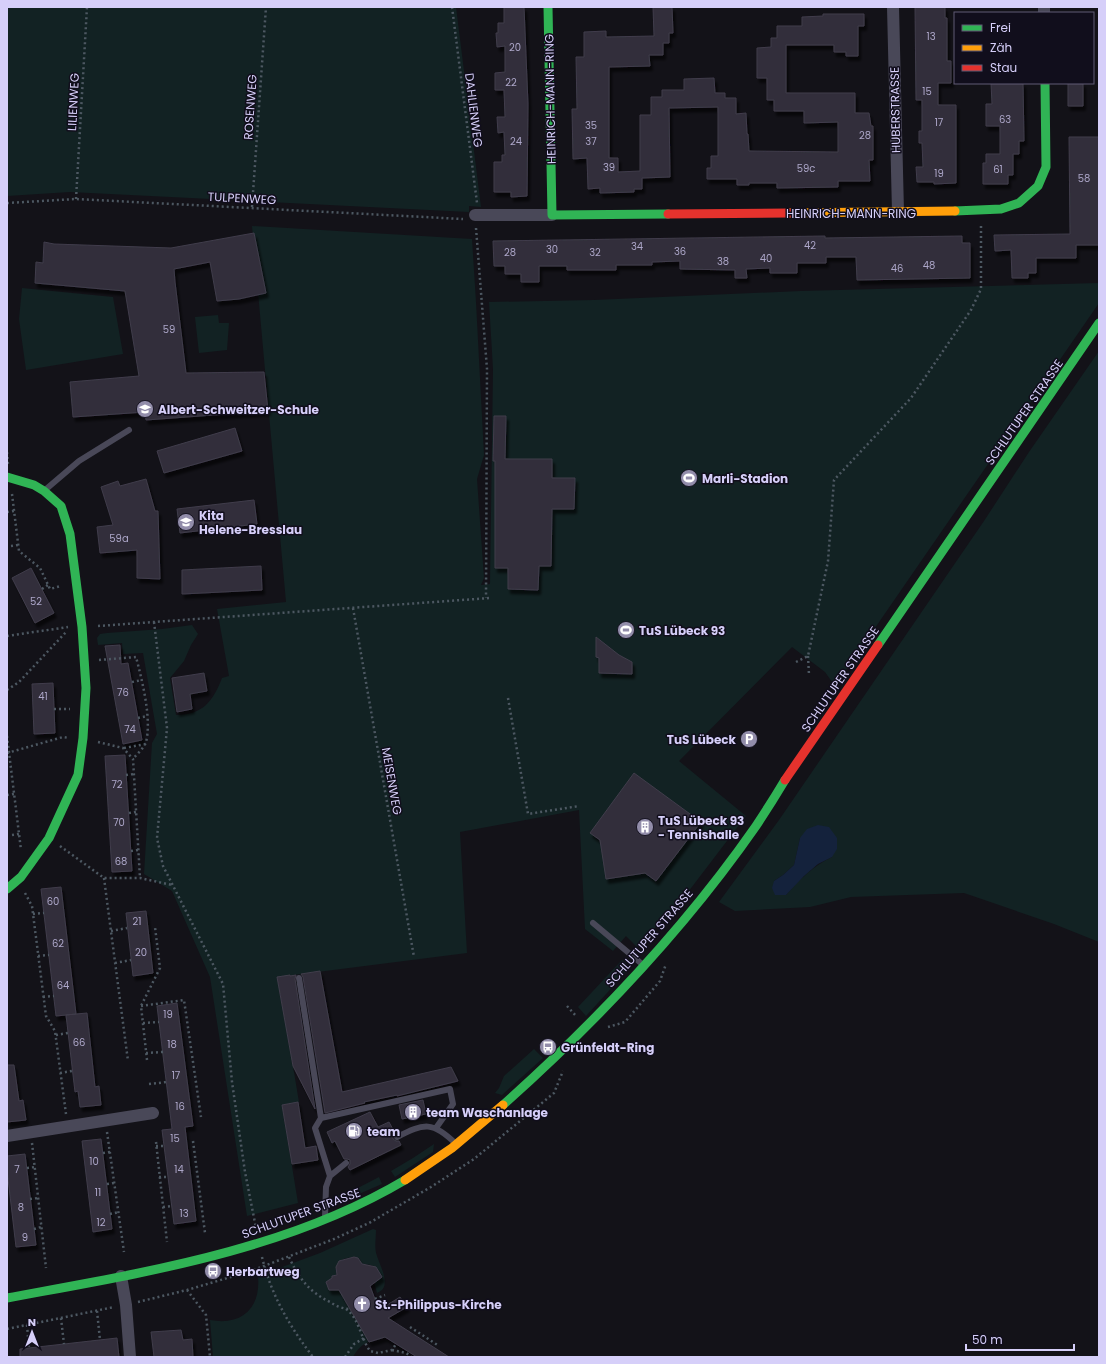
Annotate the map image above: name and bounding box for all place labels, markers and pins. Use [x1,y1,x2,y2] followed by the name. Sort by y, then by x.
[135,399,155,419] school or university icon: Albert-Schweitzer-Schule
[158,401,320,418] place label: Albert-Schweitzer-Schule
[679,468,699,488] sports icon: Marli-Stadion
[702,470,788,487] place label: Marli-Stadion
[199,507,302,538] place label: Kita Helene-Bresslau
[176,512,196,532] school or university icon: Kita Helene-Bresslau
[616,620,636,640] sports icon: TuS Lübeck 93
[639,622,725,639] place label: TuS Lübeck 93
[739,729,759,749] parking icon: TuS Lübeck
[667,731,737,748] place label: TuS Lübeck
[658,812,744,843] place label: TuS Lübeck 93 - Tennishalle
[635,817,655,837] building icon: TuS Lübeck 93 - Tennishalle
[538,1037,558,1057] bus stop icon: Grünfeldt-Ring
[561,1039,654,1056] place label: Grünfeldt-Ring
[403,1102,423,1122] building icon: team Waschanlage
[426,1104,549,1121] place label: team Waschanlage
[344,1121,364,1141] fuel station icon: team
[367,1123,400,1140] place label: team
[203,1261,223,1281] bus stop icon: Herbartweg
[226,1263,300,1280] place label: Herbartweg
[352,1294,372,1314] church icon: St.-Philippus-Kirche
[375,1296,502,1313] place label: St.-Philippus-Kirche

